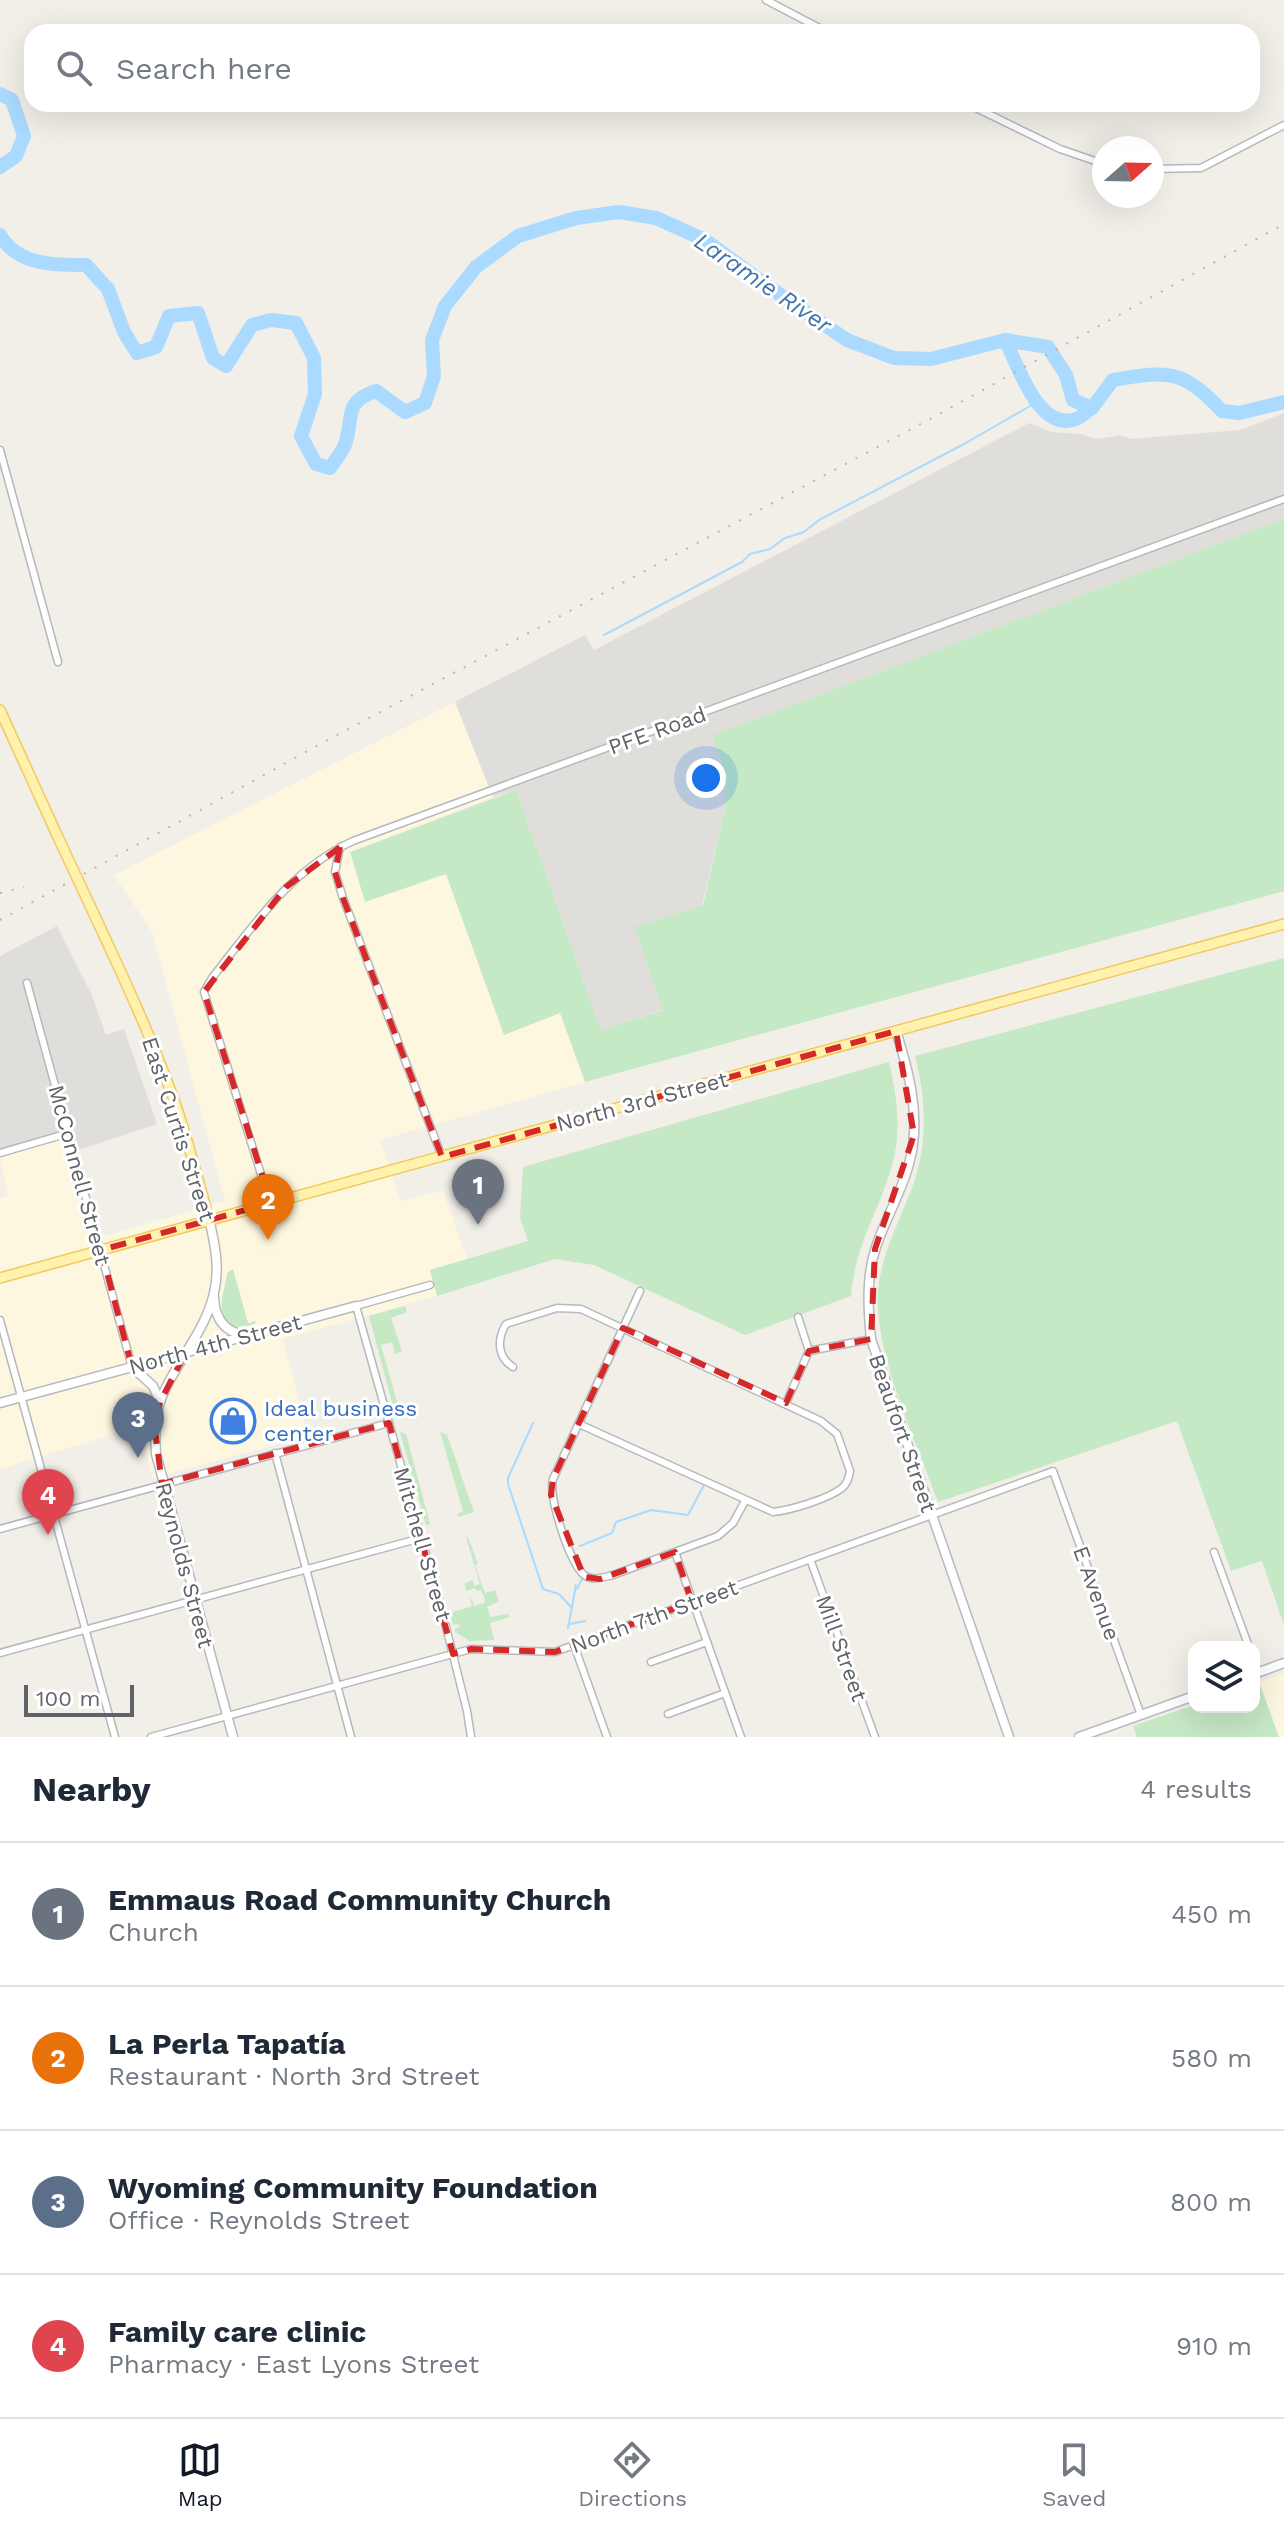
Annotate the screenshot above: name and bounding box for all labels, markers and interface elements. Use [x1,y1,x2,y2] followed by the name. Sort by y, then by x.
[24,24,1260,112] search box
[52,46,96,90] icon: search
[116,51,292,86] text: Search here
[1092,136,1164,208] north arrow
[689,227,838,340] water label: Laramie River
[605,701,709,760] street label: PFE Road
[686,758,726,798] your location
[137,1034,220,1224] street label: East Curtis Street
[554,1067,731,1136] street label: North 3rd Street
[43,1082,116,1268] street label: McConnell Street
[452,1159,504,1225] pin: 1
[242,1174,294,1240] pin: 2
[126,1309,304,1380] street label: North 4th Street
[864,1351,941,1516] street label: Beaufort Street
[112,1392,164,1458] pin: 3
[264,1396,417,1446] place label: Ideal business center
[209,1397,257,1445] shop icon: Ideal business center
[389,1464,456,1624] street label: Mitchell Street
[22,1469,74,1535] pin: 4
[150,1480,219,1651] street label: Reynolds Street
[1068,1543,1125,1644] street label: E Avenue
[567,1575,741,1658] street label: North 7th Street
[811,1592,872,1705] street label: Mill Street
[1188,1641,1260,1713] map controls
[1188,1641,1260,1713] button: layers
[24,1681,134,1717] scale bar
[36,1686,100,1711] text: 100 m
[32,1769,151,1809] text: Nearby
[1140,1774,1252,1804] text: 4 results
[108,1882,611,1917] text: Emmaus Road Community Church
[52,1899,64,1929] text: 1
[1171,1899,1252,1929] text: 450 m
[108,1917,199,1947] text: Church
[108,2026,346,2061] text: La Perla Tapatía
[50,2043,66,2073] text: 2
[1171,2043,1252,2073] text: 580 m
[108,2061,480,2091] text: Restaurant · North 3rd Street
[108,2170,598,2205] text: Wyoming Community Foundation
[50,2187,66,2217] text: 3
[1170,2187,1252,2217] text: 800 m
[108,2205,409,2235] text: Office · Reynolds Street
[108,2314,366,2349] text: Family care clinic
[50,2331,66,2361] text: 4
[1176,2331,1252,2361] text: 910 m
[108,2349,479,2379] text: Pharmacy · East Lyons Street
[178,2438,223,2511] tab: Map
[578,2438,687,2511] tab: Directions
[1042,2438,1106,2511] tab: Saved

